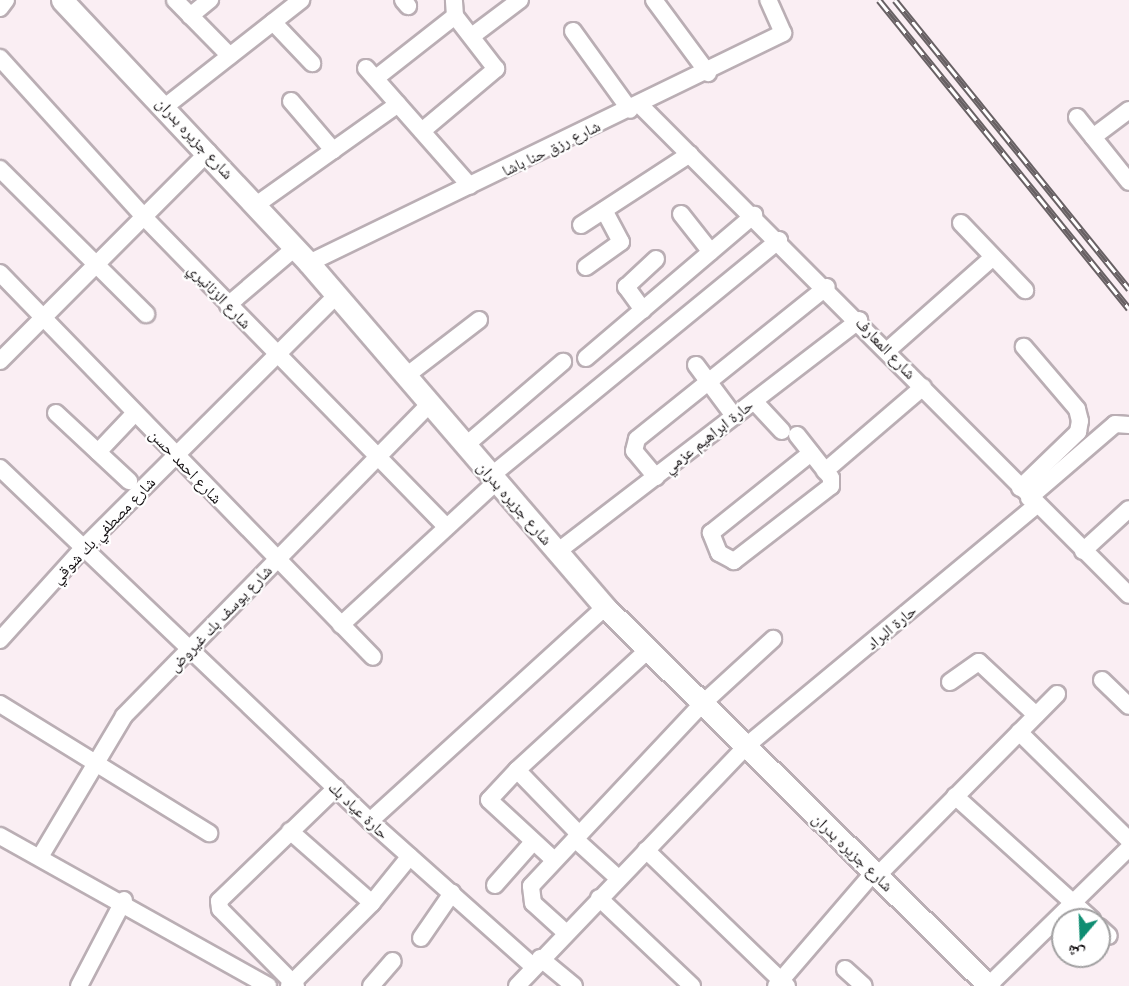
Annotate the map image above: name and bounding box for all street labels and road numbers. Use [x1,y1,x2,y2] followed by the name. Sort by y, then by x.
[152,93,238,183] street label: شارع جزيره بدران
[499,116,603,180] street label: شارع رزق حنا باشا
[184,259,256,333] street label: شارع الزنانيري
[852,313,920,383] street label: شارع المعارف
[659,395,757,477] street label: حارة ابراهيم عزمي
[145,425,227,507] street label: شارع احمد حسن
[473,457,557,549] street label: شارع جزيره بدران
[47,473,159,587] street label: شارع مصطفي بك شوقي
[164,561,276,675] street label: شارع يوسف بك غيروض
[862,600,920,654] street label: حارة البراد
[325,777,393,843] street label: حارة عياد بك
[809,809,897,895] street label: شارع جزيره بدران

